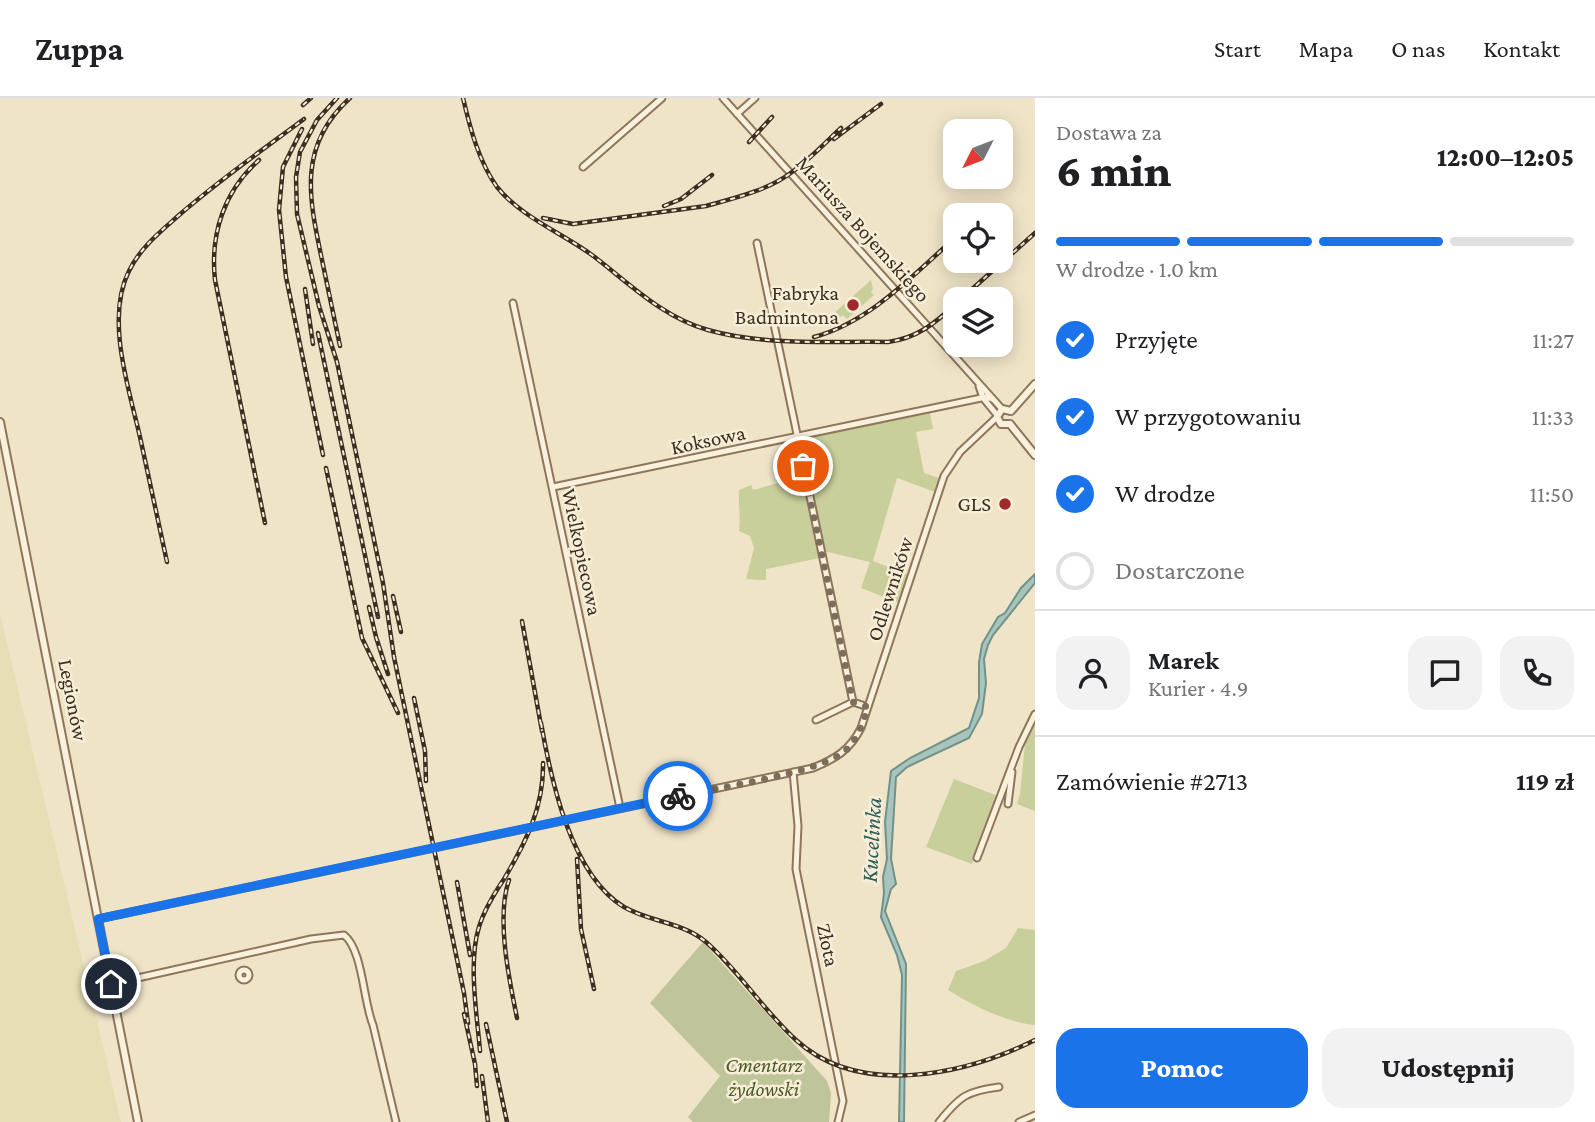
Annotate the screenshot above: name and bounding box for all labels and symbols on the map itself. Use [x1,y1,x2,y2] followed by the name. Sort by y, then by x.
[943,119,1013,189] north arrow
[791,151,935,307] street label: Mariusza Bojemskiego
[735,281,839,329] place label: Fabryka Badmintona
[845,297,861,313] marker: Fabryka Badmintona
[668,420,748,460] street label: Koksowa
[773,436,833,496] pin
[557,486,607,618] street label: Wielkopiecowa
[958,492,991,516] place label: GLS
[997,496,1013,512] marker: GLS
[862,534,918,644] street label: Odlewników
[53,657,93,744] street label: Legionów
[643,761,713,831] courier
[856,797,886,883] water label: Kucelinka
[812,921,844,969] street label: Złota
[81,954,141,1014] pin
[725,1053,804,1101] park label: Cmentarz żydowski

